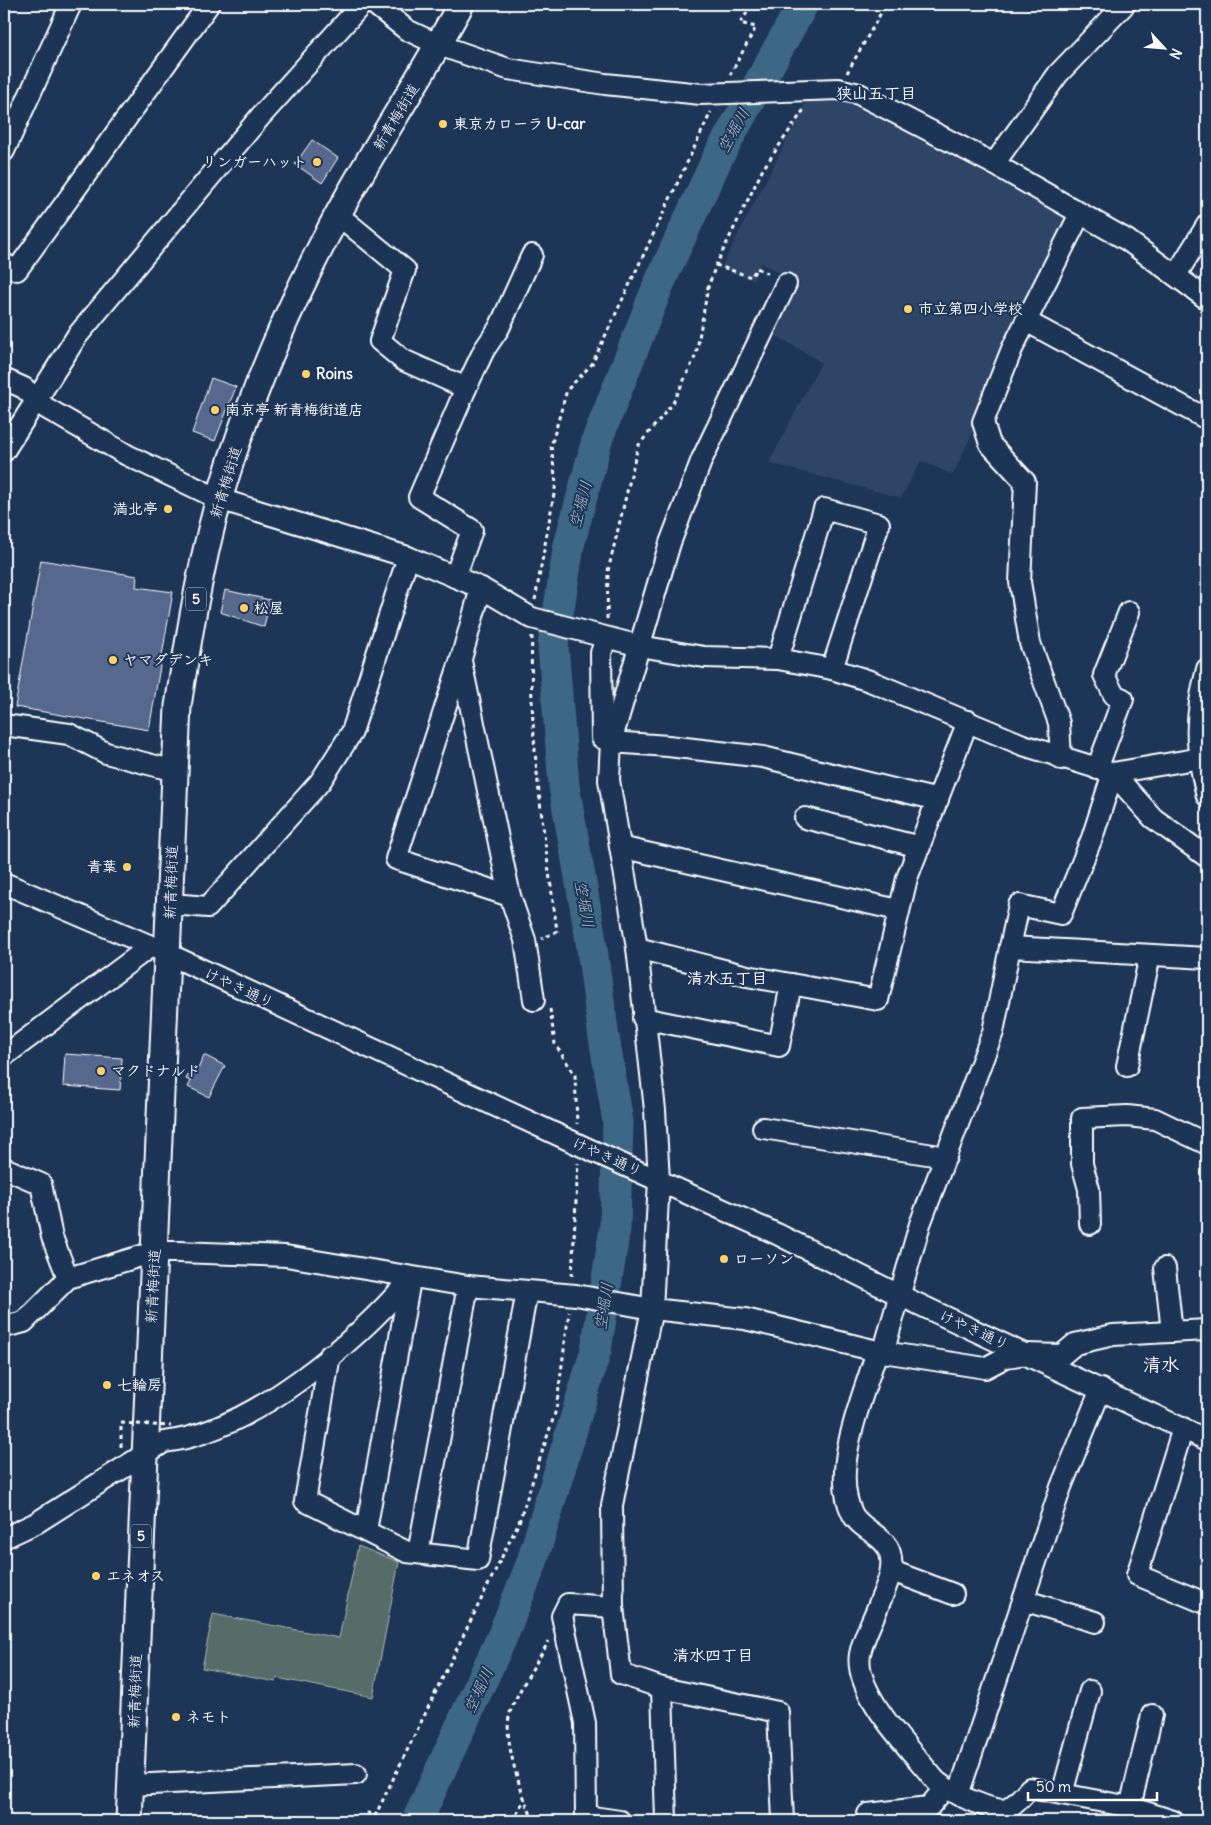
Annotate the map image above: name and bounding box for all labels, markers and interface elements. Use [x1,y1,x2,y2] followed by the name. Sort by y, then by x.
[1138,22,1188,72] north arrow
[1165,45,1186,62] text: N
[368,80,423,154] street label: 新青梅街道
[836,83,916,103] district label: 狭山五丁目
[713,104,753,156] water label: 空堀川
[453,114,586,133] place label: 東京カローラ U-car
[437,118,449,130] marker: 東京カローラ U-car
[202,152,307,171] place label: リンガーハット
[311,156,323,168] marker: リンガーハット
[918,299,1023,318] place label: 市立第四小学校
[902,303,914,315] marker: 市立第四小学校
[316,364,353,383] place label: Roins
[300,368,312,380] marker: Roins
[225,400,364,419] place label: 南京亭 新青梅街道店
[209,404,221,416] marker: 南京亭 新青梅街道店
[205,443,246,521] street label: 新青梅街道
[564,478,596,530] water label: 空堀川
[113,499,158,518] place label: 満北亭
[162,503,174,515] marker: 満北亭
[186,588,206,610] road number: 5
[254,598,284,617] place label: 松屋
[238,602,250,614] marker: 松屋
[123,650,213,669] place label: ヤマダデンキ
[107,654,119,666] marker: ヤマダデンキ
[160,844,181,920] street label: 新青梅街道
[87,857,117,876] place label: 青葉
[121,861,133,873] marker: 青葉
[571,879,599,929] water label: 空堀川
[201,963,277,1012] street label: けやき通り
[687,968,767,988] district label: 清水五丁目
[111,1061,200,1080] place label: マクドナルド
[95,1065,107,1077] marker: マクドナルド
[569,1133,645,1180] street label: けやき通り
[141,1248,164,1324] street label: 新青梅街道
[734,1249,794,1268] place label: ローソン
[718,1253,730,1265] marker: ローソン
[589,1281,617,1331] water label: 空堀川
[936,1305,1012,1354] street label: けやき通り
[1143,1353,1179,1376] district label: 清水
[117,1375,162,1394] place label: 七輪房
[101,1379,113,1391] marker: 七輪房
[131,1524,151,1548] road number: 5
[106,1566,165,1585] place label: エネオス
[90,1570,102,1582] marker: エネオス
[673,1645,753,1665] district label: 清水四丁目
[124,1653,145,1729] street label: 新青梅街道
[459,1664,497,1716] water label: 空堀川
[186,1707,231,1726] place label: ネモト
[170,1711,182,1723] marker: ネモト
[1028,1770,1157,1802] scale bar
[1036,1777,1071,1796] text: 50 m

